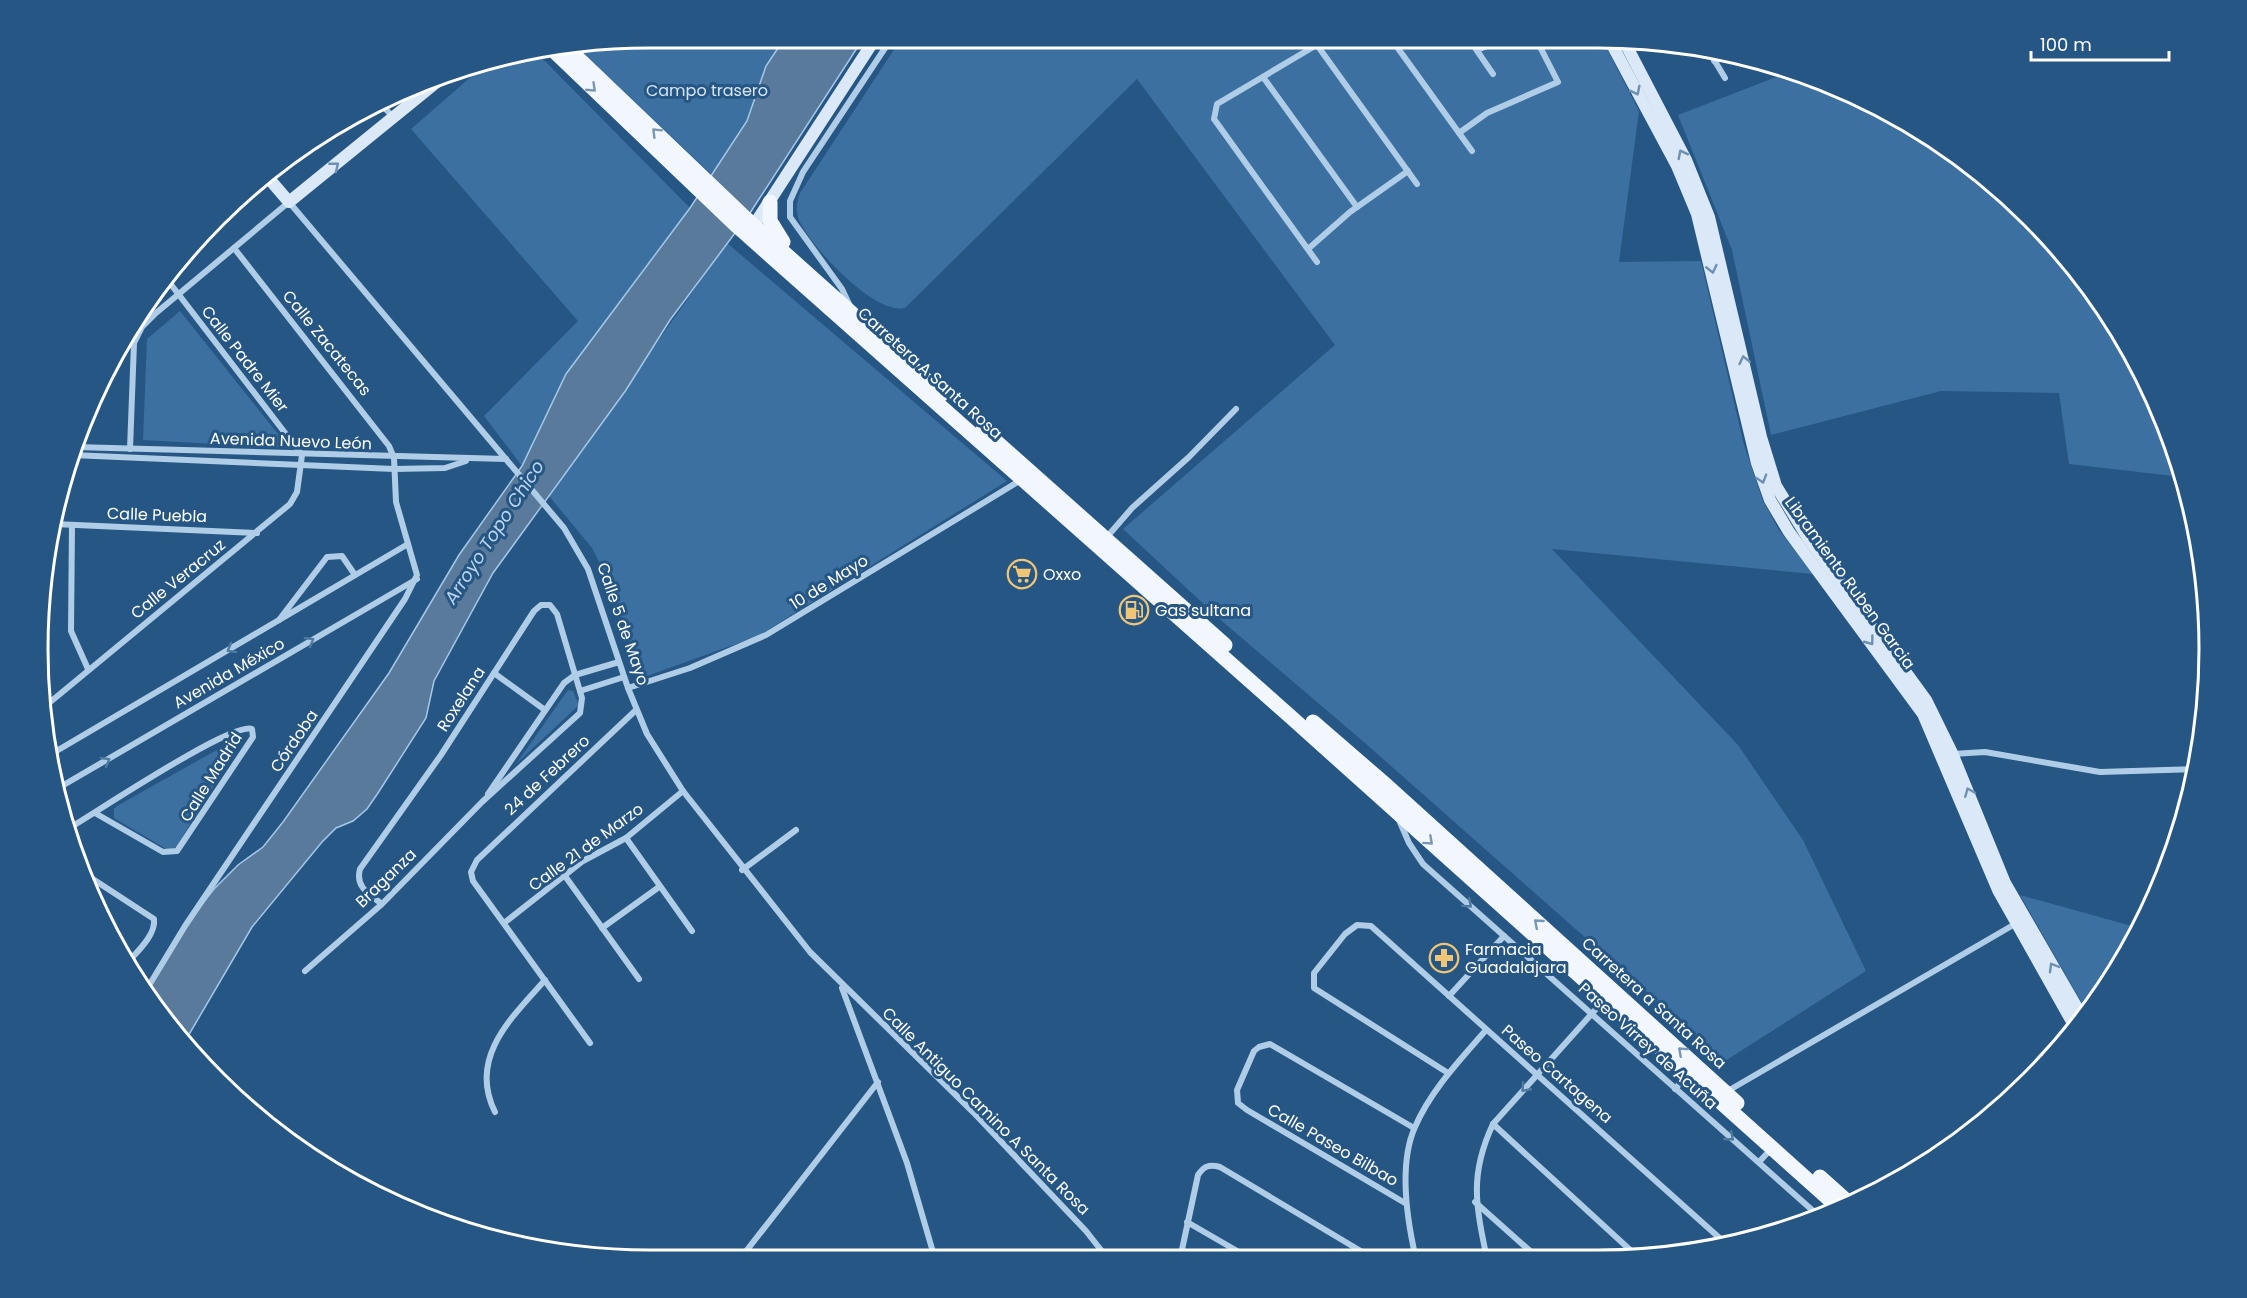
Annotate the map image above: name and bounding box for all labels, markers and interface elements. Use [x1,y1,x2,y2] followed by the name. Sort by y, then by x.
[2031,24,2169,62] scale bar
[2040,32,2092,57] text: 100 m
[646,79,768,102] park label: Campo trasero
[585,81,596,92] one-way arrow
[1629,84,1641,95] one-way arrow
[653,129,664,140] one-way arrow
[1678,149,1690,160] one-way arrow
[328,162,339,173] one-way arrow
[1705,264,1718,274] one-way arrow
[277,285,377,401] street label: Calle Zacatecas
[196,301,294,417] street label: Calle Padre Mier
[853,302,1007,444] street label: Carretera A Santa Rosa
[1738,355,1751,365] one-way arrow
[210,427,372,455] street label: Avenida Nuevo León
[438,455,550,610] water label: Arroyo Topo Chico
[1755,474,1767,484] one-way arrow
[1779,492,1921,674] street label: Libramiento Ruben Garcia
[107,502,207,528] street label: Calle Puebla
[126,534,230,624] street label: Calle Veracruz
[785,549,873,615] street label: 10 de Mayo
[1006,558,1038,590] supermarket icon: Oxxo
[591,560,655,688] street label: Calle 5 de Mayo
[1043,563,1081,586] place label: Oxxo
[1118,594,1150,626] fuel station icon: Gas sultana
[1155,599,1251,622] place label: Gas sultana
[169,632,289,714] street label: Avenida México
[1863,634,1874,645] one-way arrow
[304,637,314,648] one-way arrow
[227,642,237,653] one-way arrow
[431,662,491,736] street label: Roxelana
[265,705,323,777] street label: Córdoba
[174,728,248,826] street label: Calle Madrid
[499,729,595,821] street label: 24 de Febrero
[100,756,110,768] one-way arrow
[1964,787,1976,798] one-way arrow
[524,797,648,897] street label: Calle 21 de Marzo
[1423,834,1433,845] one-way arrow
[350,843,422,913] street label: Braganza
[1461,897,1472,908] one-way arrow
[1534,919,1545,930] one-way arrow
[1577,932,1731,1074] street label: Carretera a Santa Rosa
[1465,938,1566,979] place label: Farmacia Guadalajara
[1428,942,1460,974] pharmacy icon: Farmacia Guadalajara
[2049,963,2060,973] one-way arrow
[1574,977,1722,1115] street label: Paseo Virrey de Acuña
[877,1002,1095,1220] street label: Calle Antiguo Camino A Santa Rosa
[1496,1019,1618,1129] street label: Paseo Cartagena
[1678,1047,1689,1058] one-way arrow
[1521,1081,1532,1092] one-way arrow
[1263,1098,1403,1192] street label: Calle Paseo Bilbao
[1723,1130,1734,1141] one-way arrow

